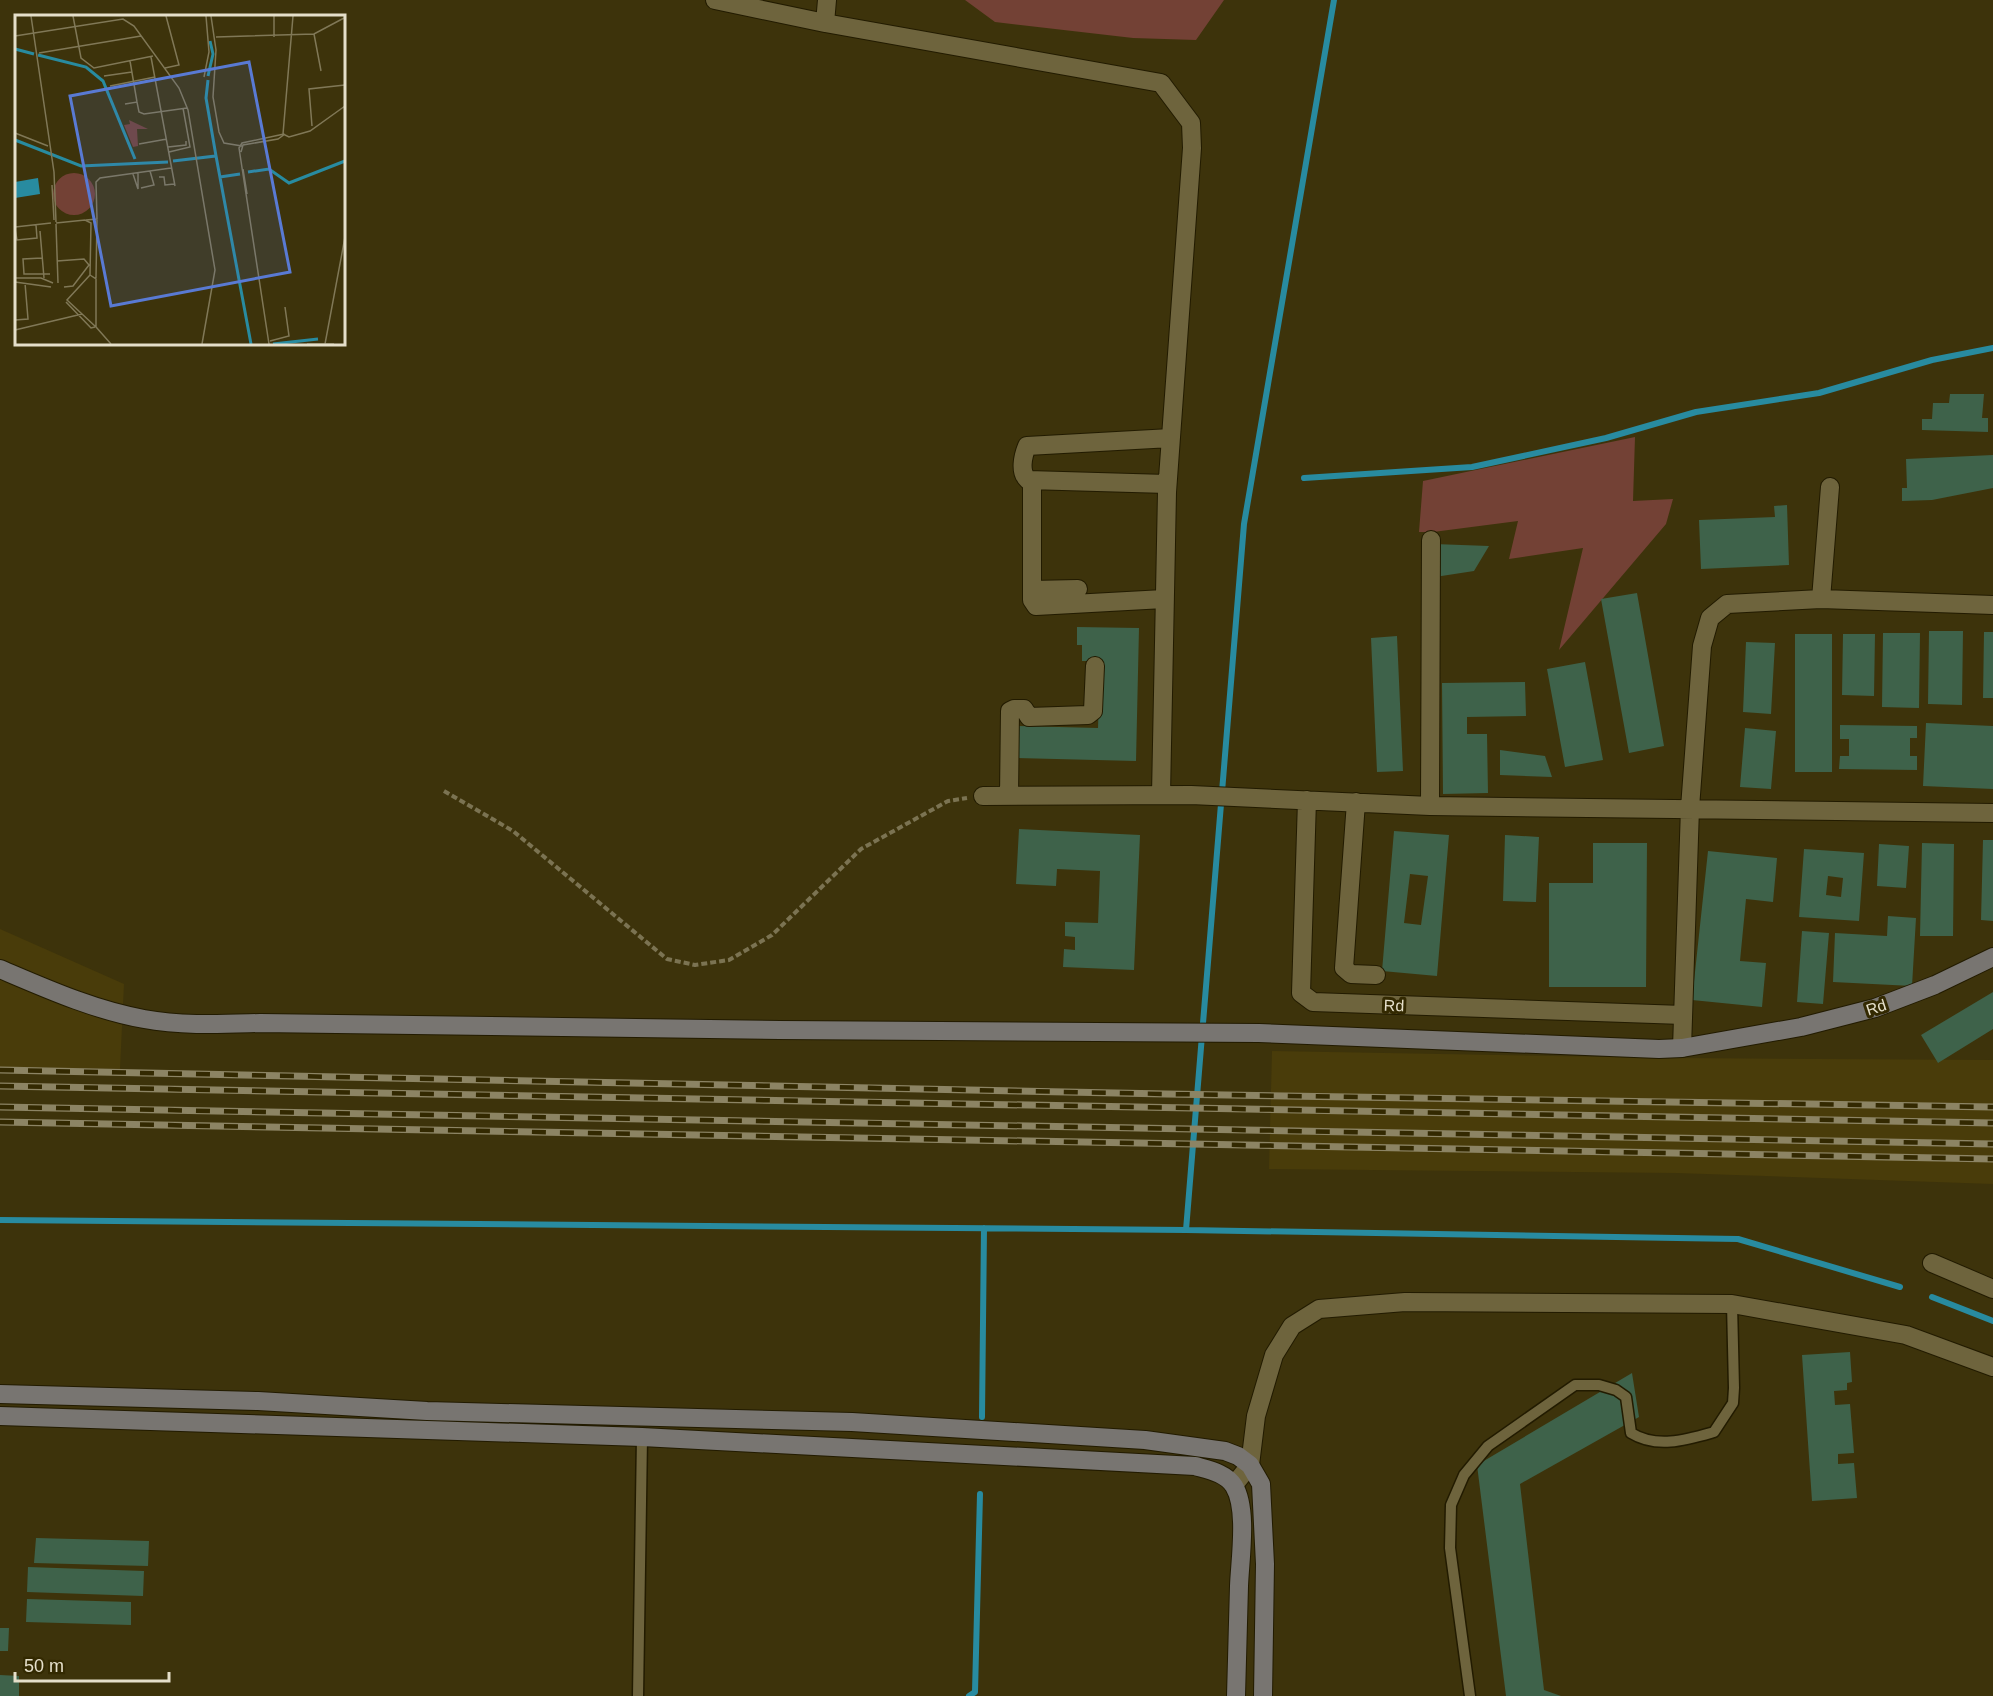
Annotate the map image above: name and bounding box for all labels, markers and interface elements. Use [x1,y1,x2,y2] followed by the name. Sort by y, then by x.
[15,15,345,345] inset map
[1864,996,1889,1019] street label: Rd
[1383,997,1404,1014] street label: Rd
[15,1645,170,1683] scale bar
[24,1656,64,1676] text: 50 m

